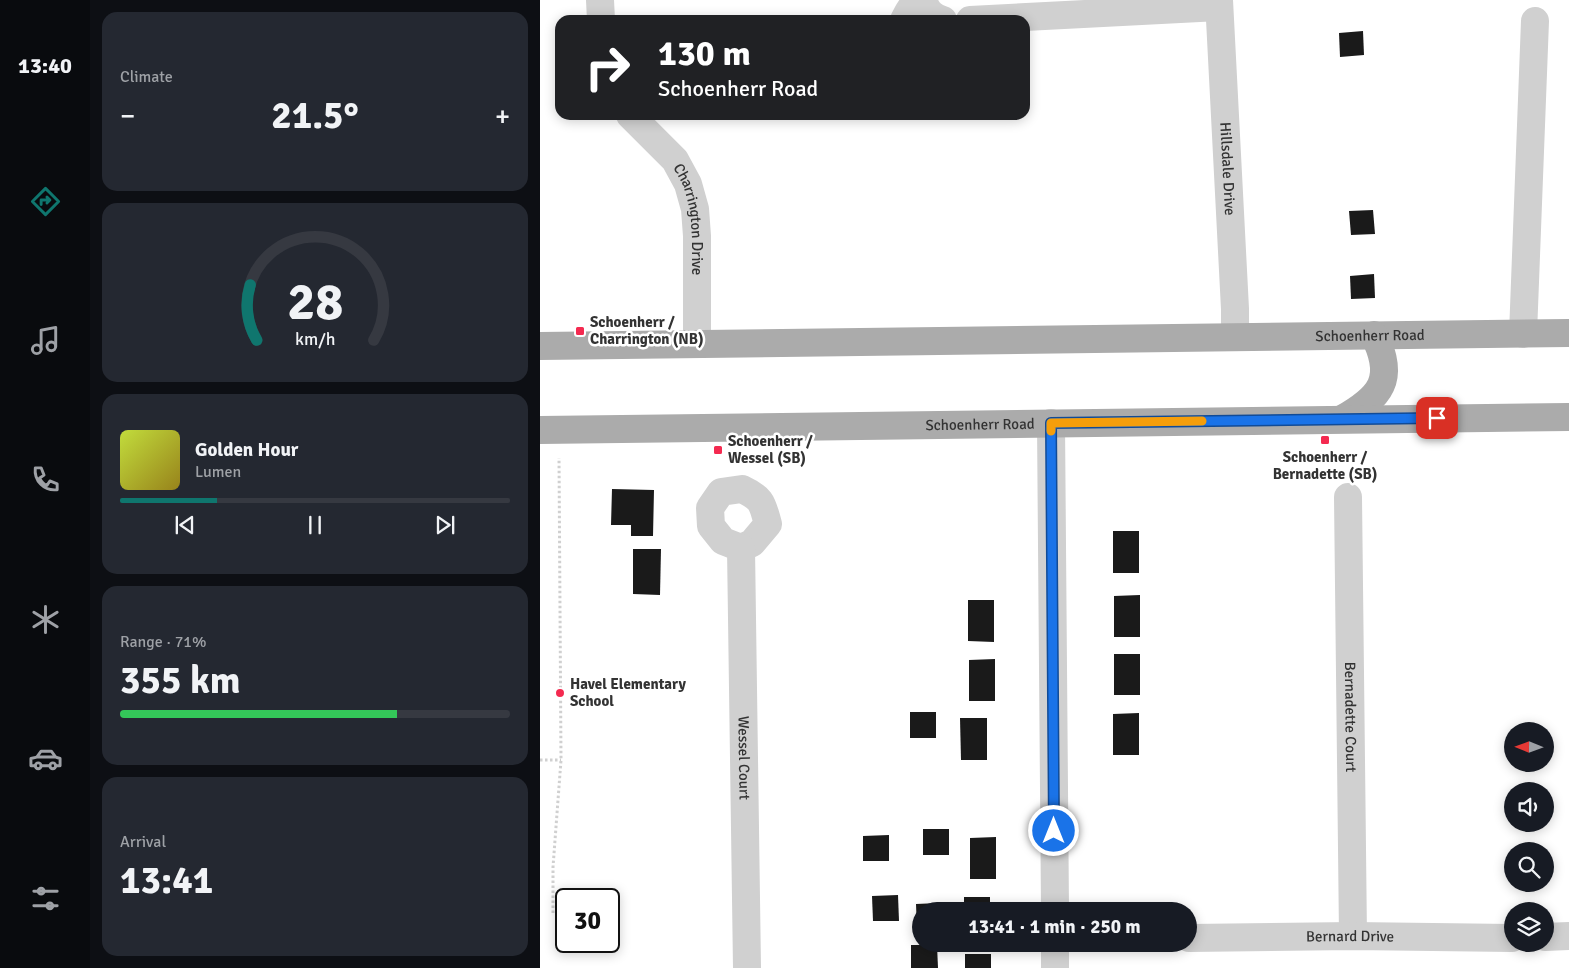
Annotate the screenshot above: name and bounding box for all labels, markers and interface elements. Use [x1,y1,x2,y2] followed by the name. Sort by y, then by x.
[658,32,751,75] text: 130 m
[575,35,640,100] icon: right
[18,52,72,79] text: 13:40
[120,67,173,87] text: Climate
[658,75,818,102] text: Schoenherr Road
[271,92,359,139] text: 21.5°
[120,99,135,133] text: −
[495,99,510,133] text: +
[1216,122,1239,216] street label: Hillsdale Drive
[670,160,706,275] street label: Charrington Drive
[28,184,63,219] icon: directions
[287,270,343,334] text: 28
[590,313,704,348] place label: Schoenherr / Charrington (NB)
[28,323,63,358] icon: music
[574,325,586,337] marker: Schoenherr / Charrington (NB)
[1315,326,1425,345] street label: Schoenherr Road
[295,328,335,350] text: km/h
[1416,397,1458,439] pin
[1423,404,1451,432] icon: arrive
[925,415,1035,434] street label: Schoenherr Road
[728,432,813,467] place label: Schoenherr / Wessel (SB)
[1319,434,1331,446] marker: Schoenherr / Bernadette (SB)
[195,438,298,462] text: Golden Hour
[712,444,724,456] marker: Schoenherr / Wessel (SB)
[1273,448,1377,483] place label: Schoenherr / Bernadette (SB)
[28,462,63,497] icon: phone
[195,462,241,482] text: Lumen
[171,511,199,539] icon: previous
[301,511,329,539] icon: pause
[431,511,459,539] icon: next
[28,602,63,637] icon: climate
[120,632,206,652] text: Range · 71%
[120,657,241,704] text: 355 km
[1341,662,1360,772] street label: Bernadette Court
[570,675,686,710] place label: Havel Elementary School
[554,687,566,699] marker: Havel Elementary School
[734,716,754,800] street label: Wessel Court
[1504,722,1554,772] north arrow
[1504,722,1554,952] map controls
[28,741,63,776] icon: car
[1504,782,1554,832] button: sound
[1027,804,1079,856] position arrow
[120,832,166,852] text: Arrival
[1504,842,1554,892] button: search
[120,857,213,904] text: 13:41
[28,881,63,916] icon: filters
[555,888,620,953] speed limit sign: 30
[1504,902,1554,952] button: layers
[968,915,1141,939] text: 13:41 · 1 min · 250 m
[1306,927,1394,946] street label: Bernard Drive

